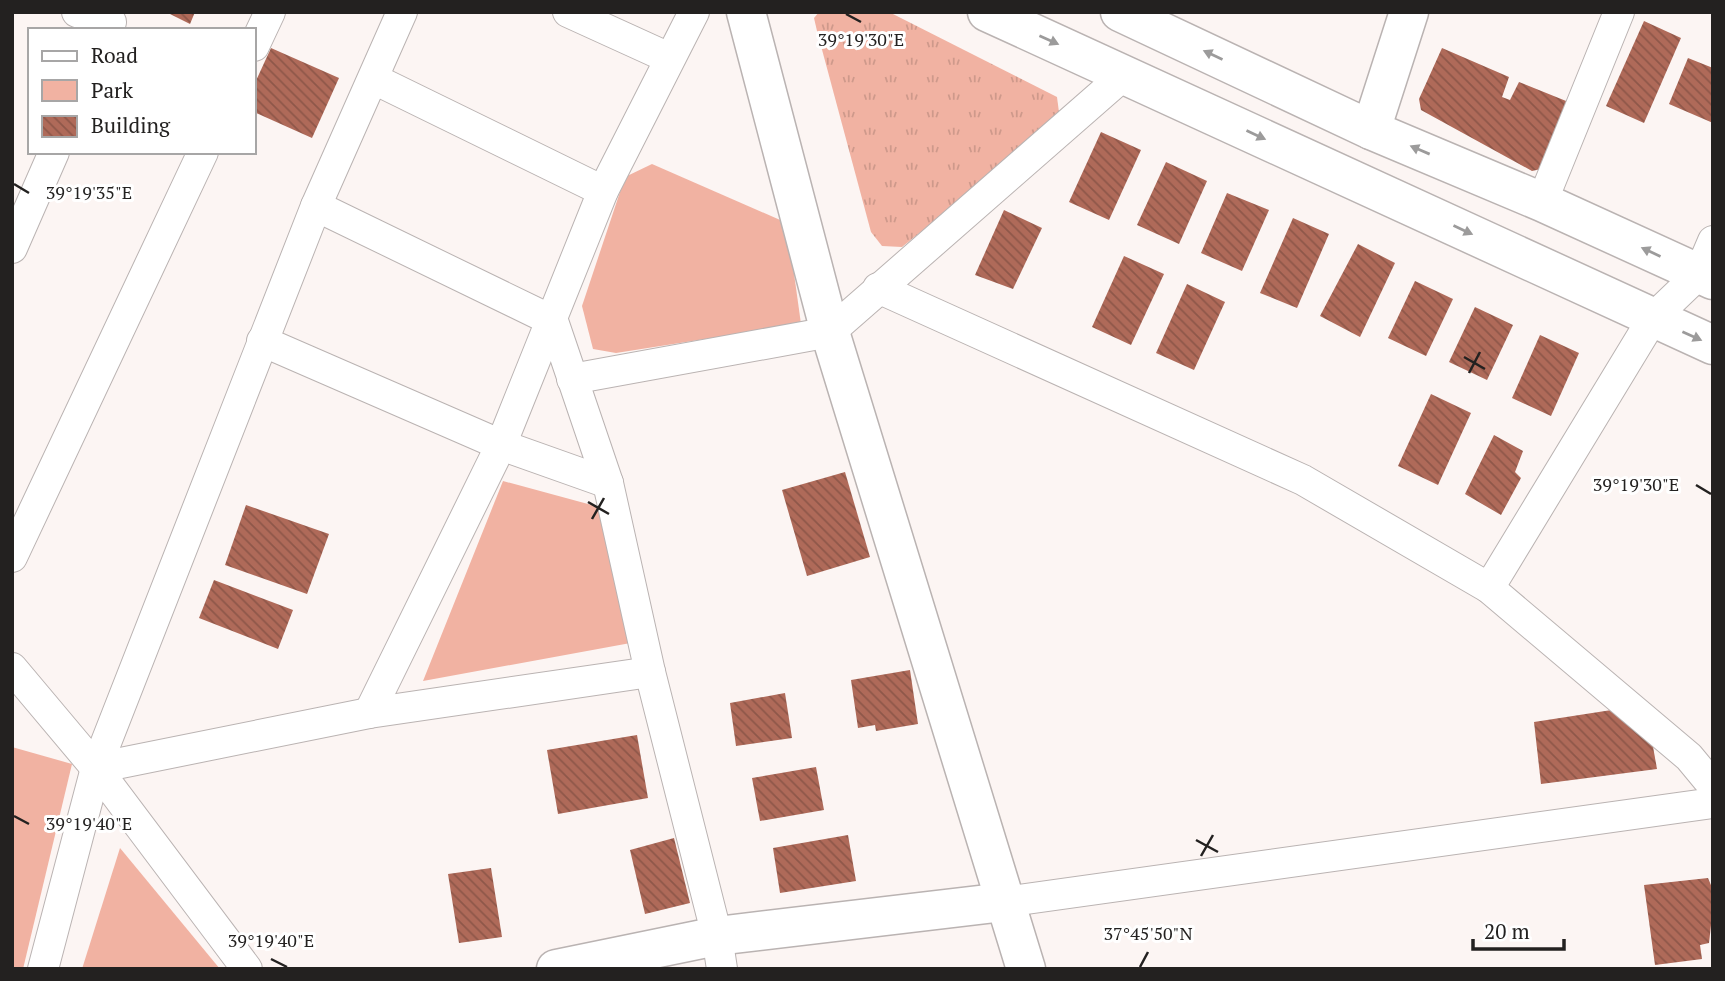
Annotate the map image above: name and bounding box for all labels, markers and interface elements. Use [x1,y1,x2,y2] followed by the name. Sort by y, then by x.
[818,27,904,51] text: 39°19'30"E
[28,28,256,154] legend
[1039,35,1060,46] one-way arrow
[91,41,138,69] text: Road
[1203,49,1224,60] one-way arrow
[91,76,133,104] text: Park
[91,111,171,139] text: Building
[1246,130,1267,141] one-way arrow
[1409,145,1430,156] one-way arrow
[46,180,132,204] text: 39°19'35"E
[1453,224,1473,236] one-way arrow
[1641,246,1661,258] one-way arrow
[1682,330,1702,341] one-way arrow
[1593,472,1679,496] text: 39°19'30"E
[46,811,132,835] text: 39°19'40"E
[1473,908,1564,952] scale bar
[1484,917,1530,945] text: 20 m
[1103,921,1193,945] text: 37°45'50"N
[228,928,314,952] text: 39°19'40"E

